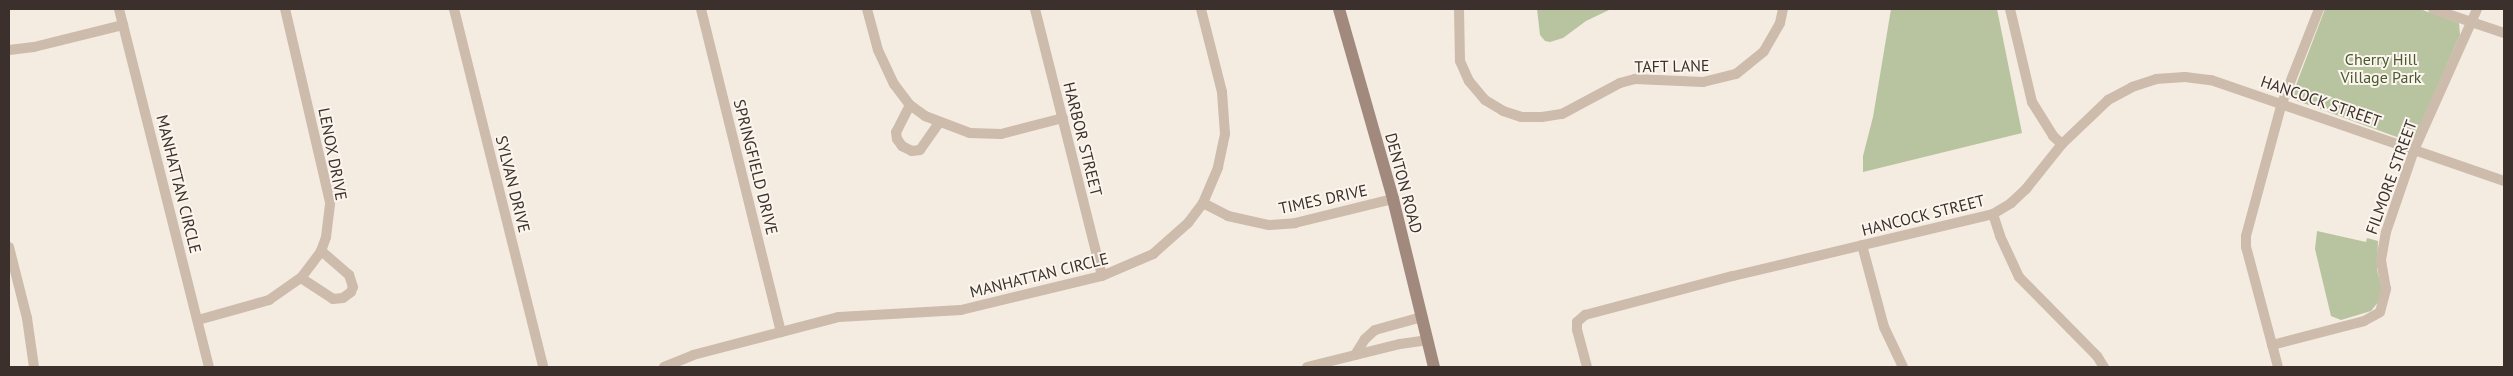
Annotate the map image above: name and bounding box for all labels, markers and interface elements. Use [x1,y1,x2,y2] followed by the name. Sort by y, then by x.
[2340,49,2422,87] park label: Cherry Hill Village Park
[1634,56,1710,76] street label: TAFT LANE
[2258,71,2384,131] street label: HANCOCK STREET
[1060,80,1106,198] street label: HARBOR STREET
[730,97,782,237] street label: SPRINGFIELD DRIVE
[315,106,351,202] street label: LENOX DRIVE
[153,113,205,255] street label: MANHATTAN CIRCLE
[2361,117,2421,237] street label: FILMORE STREET
[1381,131,1427,235] street label: DENTON ROAD
[492,134,534,234] street label: SYLVAN DRIVE
[1277,180,1369,218] street label: TIMES DRIVE
[1859,190,1987,240] street label: HANCOCK STREET
[968,249,1110,301] street label: MANHATTAN CIRCLE

